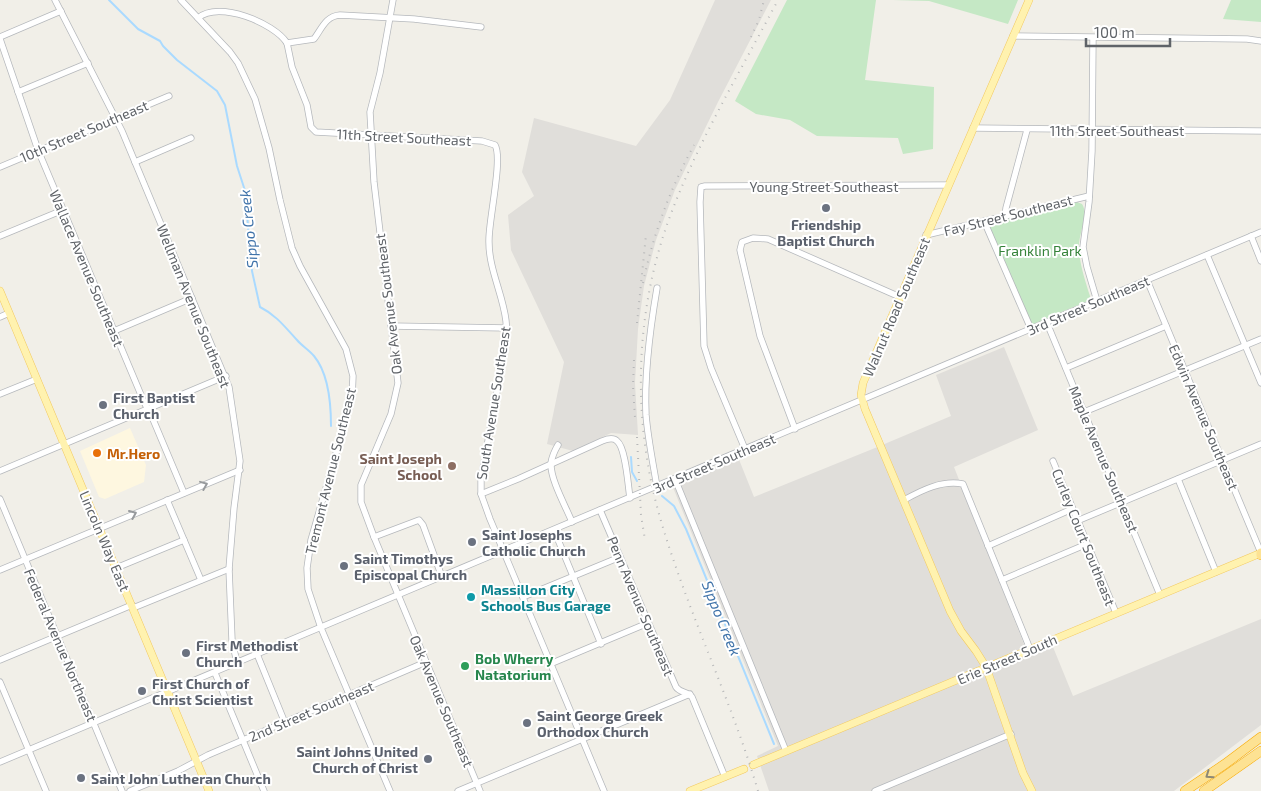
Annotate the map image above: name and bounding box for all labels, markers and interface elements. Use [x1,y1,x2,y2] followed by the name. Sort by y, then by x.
[1086,15,1170,47] scale bar
[1094,23,1135,41] text: 100 m
[17,96,151,166] street label: 10th Street Southeast
[1050,122,1184,139] street label: 11th Street Southeast
[336,125,472,149] street label: 11th Street Southeast
[750,178,898,195] street label: Young Street Southeast
[46,187,128,349] street label: Wallace Avenue Southeast
[235,188,261,269] water label: Sippo Creek
[942,191,1074,239] street label: Fay Street Southeast
[820,202,832,214] marker: Friendship Baptist Church
[777,216,875,249] place label: Friendship Baptist Church
[153,222,235,390] street label: Wellman Avenue Southeast
[371,233,405,375] street label: Oak Avenue Southeast
[859,235,933,379] street label: Walnut Road Southeast
[998,242,1082,259] park label: Franklin Park
[1024,272,1152,338] street label: 3rd Street Southeast
[472,325,514,481] street label: South Avenue Southeast
[1166,342,1242,492] street label: Edwin Avenue Southeast
[1065,383,1143,535] street label: Maple Avenue Southeast
[301,386,359,556] street label: Tremont Avenue Southeast
[113,389,195,422] place label: First Baptist Church
[97,399,109,411] marker: First Baptist Church
[650,430,778,496] street label: 3rd Street Southeast
[107,445,160,462] place label: Mr.Hero
[91,447,103,459] marker: Mr.Hero
[359,450,442,483] place label: Saint Joseph School
[446,460,458,472] marker: Saint Joseph School
[1049,466,1119,608] street label: Curley Court Southeast
[199,481,208,492] one-way arrow
[76,488,134,594] street label: Lincoln Way East
[128,510,137,521] one-way arrow
[482,526,586,559] place label: Saint Josephs Catholic Church
[604,534,678,678] street label: Penn Avenue Southeast
[466,536,478,548] marker: Saint Josephs Catholic Church
[354,550,467,583] place label: Saint Timothys Episcopal Church
[338,560,350,572] marker: Saint Timothys Episcopal Church
[21,566,101,724] street label: Federal Avenue Northeast
[699,578,745,658] water label: Sippo Creek
[481,581,611,614] place label: Massillon City Schools Bus Garage
[465,591,477,603] marker: Massillon City Schools Bus Garage
[954,630,1060,688] street label: Erie Street South
[406,632,478,770] street label: Oak Avenue Southeast
[196,637,299,670] place label: First Methodist Church
[180,647,192,659] marker: First Methodist Church
[475,650,553,683] place label: Bob Wherry Natatorium
[459,660,471,672] marker: Bob Wherry Natatorium
[152,675,253,708] place label: First Church of Christ Scientist
[246,677,376,745] street label: 2nd Street Southeast
[136,685,148,697] marker: First Church of Christ Scientist
[537,707,663,740] place label: Saint George Greek Orthodox Church
[521,717,533,729] marker: Saint George Greek Orthodox Church
[296,743,418,776] place label: Saint Johns United Church of Christ
[422,753,434,765] marker: Saint Johns United Church of Christ
[1206,769,1215,778] one-way arrow
[91,770,271,787] place label: Saint John Lutheran Church
[75,772,87,784] marker: Saint John Lutheran Church

